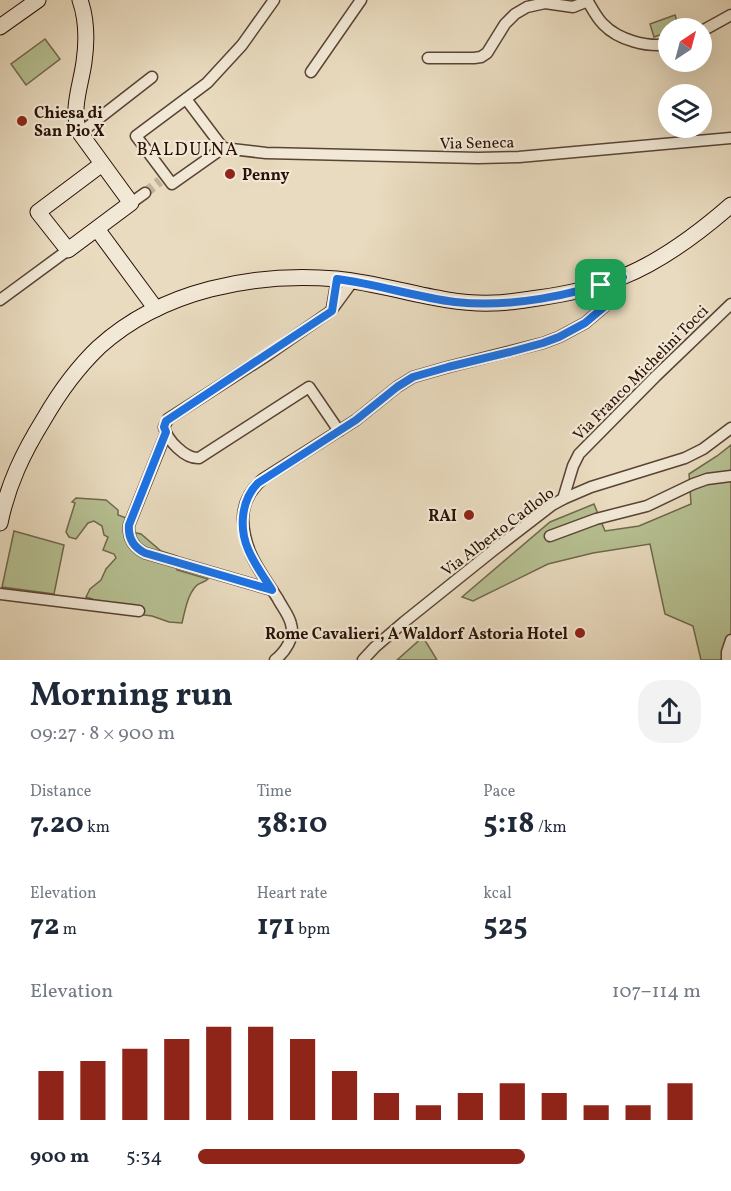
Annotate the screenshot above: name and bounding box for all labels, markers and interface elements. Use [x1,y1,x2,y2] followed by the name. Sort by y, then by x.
[658,18,712,72] north arrow
[658,18,712,138] map controls
[658,84,712,138] button: layers
[34,103,105,143] place label: Chiesa di San Pio X
[15,114,29,128] marker: Chiesa di San Pio X
[439,132,515,156] street label: Via Seneca
[137,138,239,163] district label: BALDUINA
[242,165,289,187] place label: Penny
[223,167,237,181] marker: Penny
[575,259,626,310] pin
[584,268,617,301] icon: arrive
[569,300,714,446] street label: Via Franco Michelini Tocci
[437,483,559,582] street label: Via Alberto Cadlolo
[428,506,457,528] place label: RAI
[462,508,476,522] marker: RAI
[265,624,569,646] place label: Rome Cavalieri, A Waldorf Astoria Hotel
[573,626,587,640] marker: Rome Cavalieri, A Waldorf Astoria Hotel
[30,674,233,720] text: Morning run
[638,680,701,743] button: share
[30,720,175,748] text: 09:27 · 8 × 900 m
[30,781,91,803] text: Distance
[257,781,292,803] text: Time
[483,781,515,803] text: Pace
[30,803,84,845] text: 7.20
[257,803,327,845] text: 38:10
[483,803,535,845] text: 5:18
[84,817,110,839] text: km
[535,817,567,839] text: /km
[30,883,97,905] text: Elevation
[257,883,327,905] text: Heart rate
[483,883,512,905] text: kcal
[30,905,60,947] text: 72
[257,905,295,947] text: 171
[483,905,528,947] text: 525
[60,919,77,941] text: m
[295,919,330,941] text: bpm
[30,978,113,1006] text: Elevation
[612,978,701,1006] text: 107–114 m
[30,1143,89,1171] text: 900 m
[126,1143,163,1171] text: 5:34

